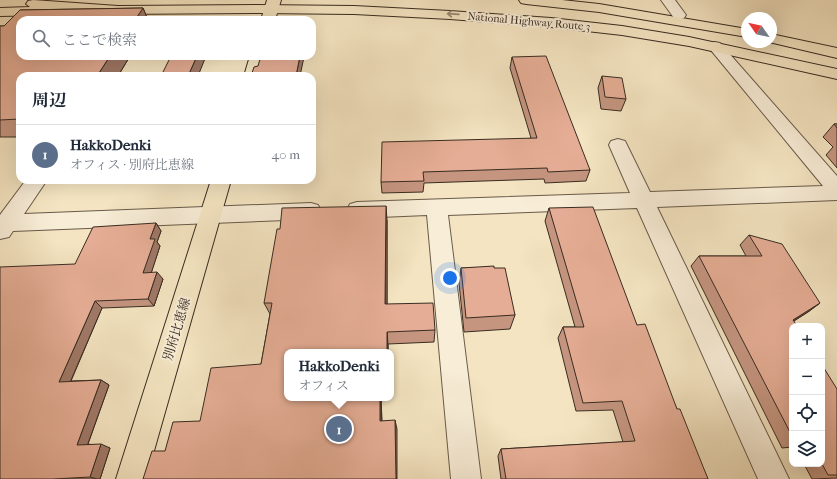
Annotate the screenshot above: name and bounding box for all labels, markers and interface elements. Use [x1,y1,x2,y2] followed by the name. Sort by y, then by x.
[467,10,591,33] street label: National Highway Route 3
[447,11,460,18] one-way arrow
[741,12,777,48] north arrow
[16,16,316,60] search box
[30,27,52,49] icon: search
[62,31,137,49] text: ここで検索
[32,90,66,110] text: 周辺
[70,136,151,154] text: HakkoDenki
[43,147,47,162] text: 1
[272,147,300,162] text: 40 m
[70,157,194,172] text: オフィス · 別府比恵線
[440,268,460,288] your location
[160,296,193,362] street label: 別府比恵線
[789,323,825,467] map controls
[789,323,825,359] button: +
[284,349,394,401] popup
[298,357,380,375] text: HakkoDenki
[789,359,825,395] button: −
[298,378,349,393] text: オフィス
[789,395,825,431] button: locate
[326,414,352,444] pin: 1
[789,431,825,467] button: layers

